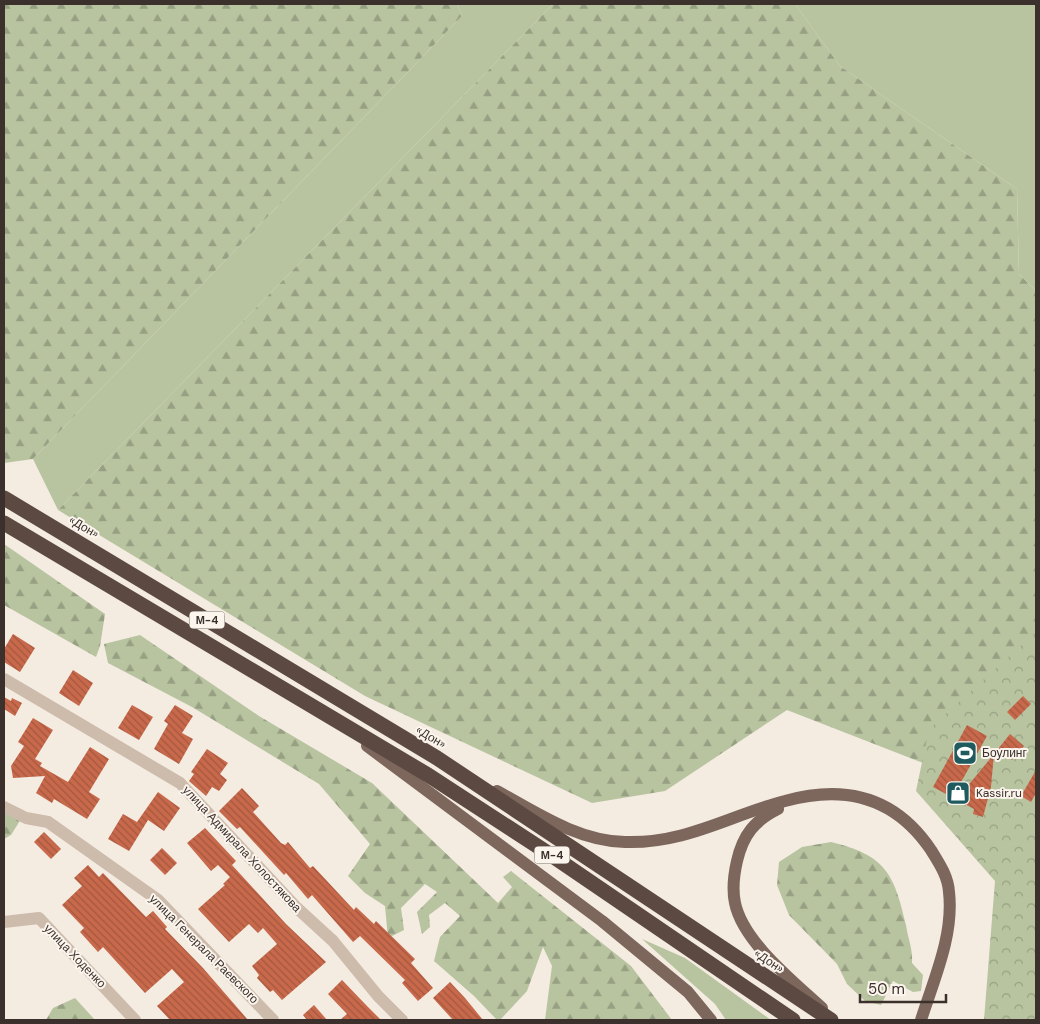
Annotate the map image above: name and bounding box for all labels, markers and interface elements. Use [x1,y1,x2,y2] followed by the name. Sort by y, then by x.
[66,512,102,542] street label: «Дон»
[190,612,224,628] road number: М-4
[413,722,449,752] street label: «Дон»
[952,740,978,766] sports icon: Боулинг
[982,745,1027,761] place label: Боулинг
[945,780,971,806] shop icon: Kassir.ru
[179,782,305,916] street label: улица Адмирала Холостякова
[976,785,1022,801] place label: Kassir.ru
[534,846,570,864] road number: М-4
[146,891,262,1007] street label: улица Генерала Раевского
[40,921,110,992] street label: улица Ходенко
[751,945,787,977] street label: «Дон»
[860,972,946,1004] scale bar
[868,979,905,999] text: 50 m

